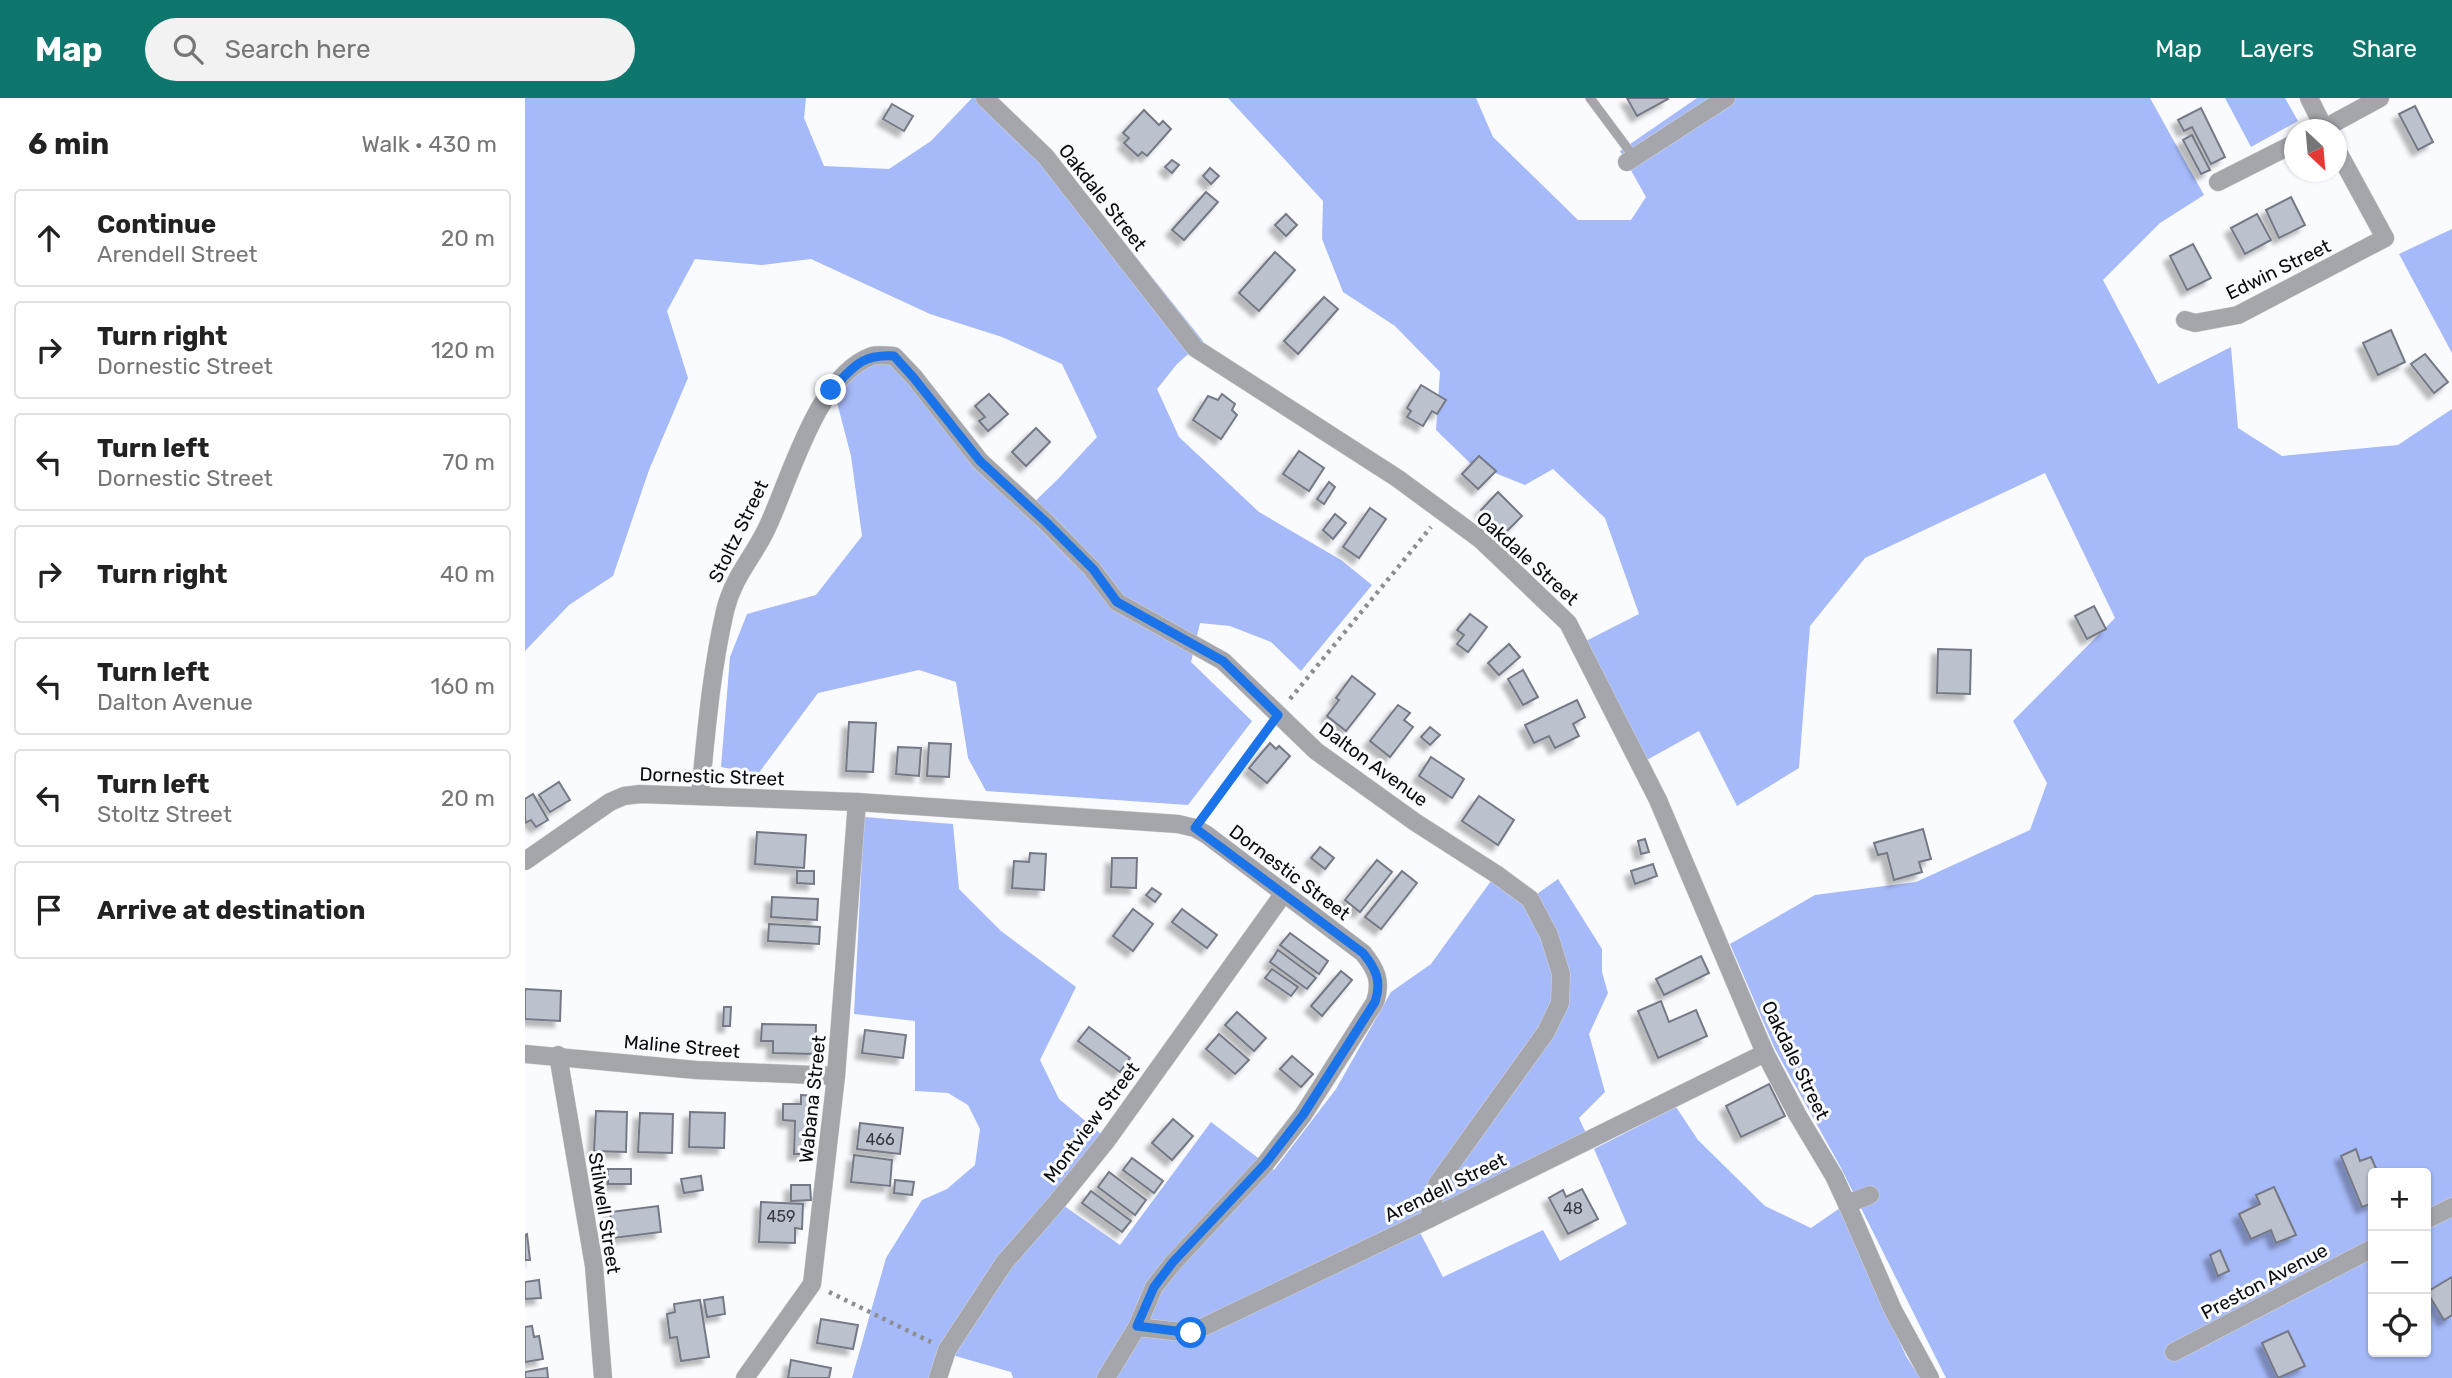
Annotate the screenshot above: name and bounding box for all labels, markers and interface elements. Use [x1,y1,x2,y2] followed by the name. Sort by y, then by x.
[145,18,635,81] search box
[35,30,103,69] text: Map
[169,30,207,68] icon: search
[225,34,370,65] text: Search here
[2155,35,2202,63] text: Map
[2240,35,2314,63] text: Layers
[2352,35,2417,63] text: Share
[2284,119,2347,182] north arrow
[28,126,109,162] text: 6 min
[362,130,497,158] text: Walk · 430 m
[1054,139,1152,256] street label: Oakdale Street
[97,209,216,240] text: Continue
[30,219,68,257] icon: ahead
[441,224,495,252] text: 20 m
[2222,234,2335,305] street label: Edwin Street
[97,240,258,268] text: Arendell Street
[97,321,227,352] text: Turn right
[30,331,68,369] icon: right
[431,336,495,364] text: 120 m
[97,352,273,380] text: Dornestic Street
[815,374,846,405] route end
[97,433,209,464] text: Turn left
[30,443,68,481] icon: left
[443,448,495,476] text: 70 m
[97,464,273,492] text: Dornestic Street
[704,476,773,586] street label: Stoltz Street
[1472,507,1584,611] street label: Oakdale Street
[30,555,68,593] icon: right
[97,559,227,590] text: Turn right
[440,560,495,588] text: 40 m
[97,657,209,688] text: Turn left
[30,667,68,705] icon: left
[431,672,495,700] text: 160 m
[97,688,253,716] text: Dalton Avenue
[1315,717,1433,812] street label: Dalton Avenue
[639,762,785,791] street label: Dornestic Street
[97,769,209,800] text: Turn left
[30,779,68,817] icon: left
[441,784,495,812] text: 20 m
[97,800,232,828] text: Stoltz Street
[1225,820,1355,926] street label: Dornestic Street
[30,891,68,929] icon: arrive
[97,895,365,926] text: Arrive at destination
[1757,997,1834,1124] street label: Oakdale Street
[623,1030,742,1063] street label: Maline Street
[794,1033,831,1164] street label: Wabana Street
[1039,1057,1144,1187] street label: Montview Street
[865,1130,895,1149] house number: 466
[1381,1148,1510,1227] street label: Arendell Street
[584,1151,626,1276] street label: Stilwell Street
[2368,1168,2431,1357] map controls
[2368,1168,2431,1231] button: +
[1563,1199,1583,1218] house number: 48
[767,1207,795,1226] house number: 459
[2368,1231,2431,1294] button: −
[2197,1238,2331,1324] street label: Preston Avenue
[2368,1294,2431,1357] button: locate
[1175,1317,1206,1348] route start

